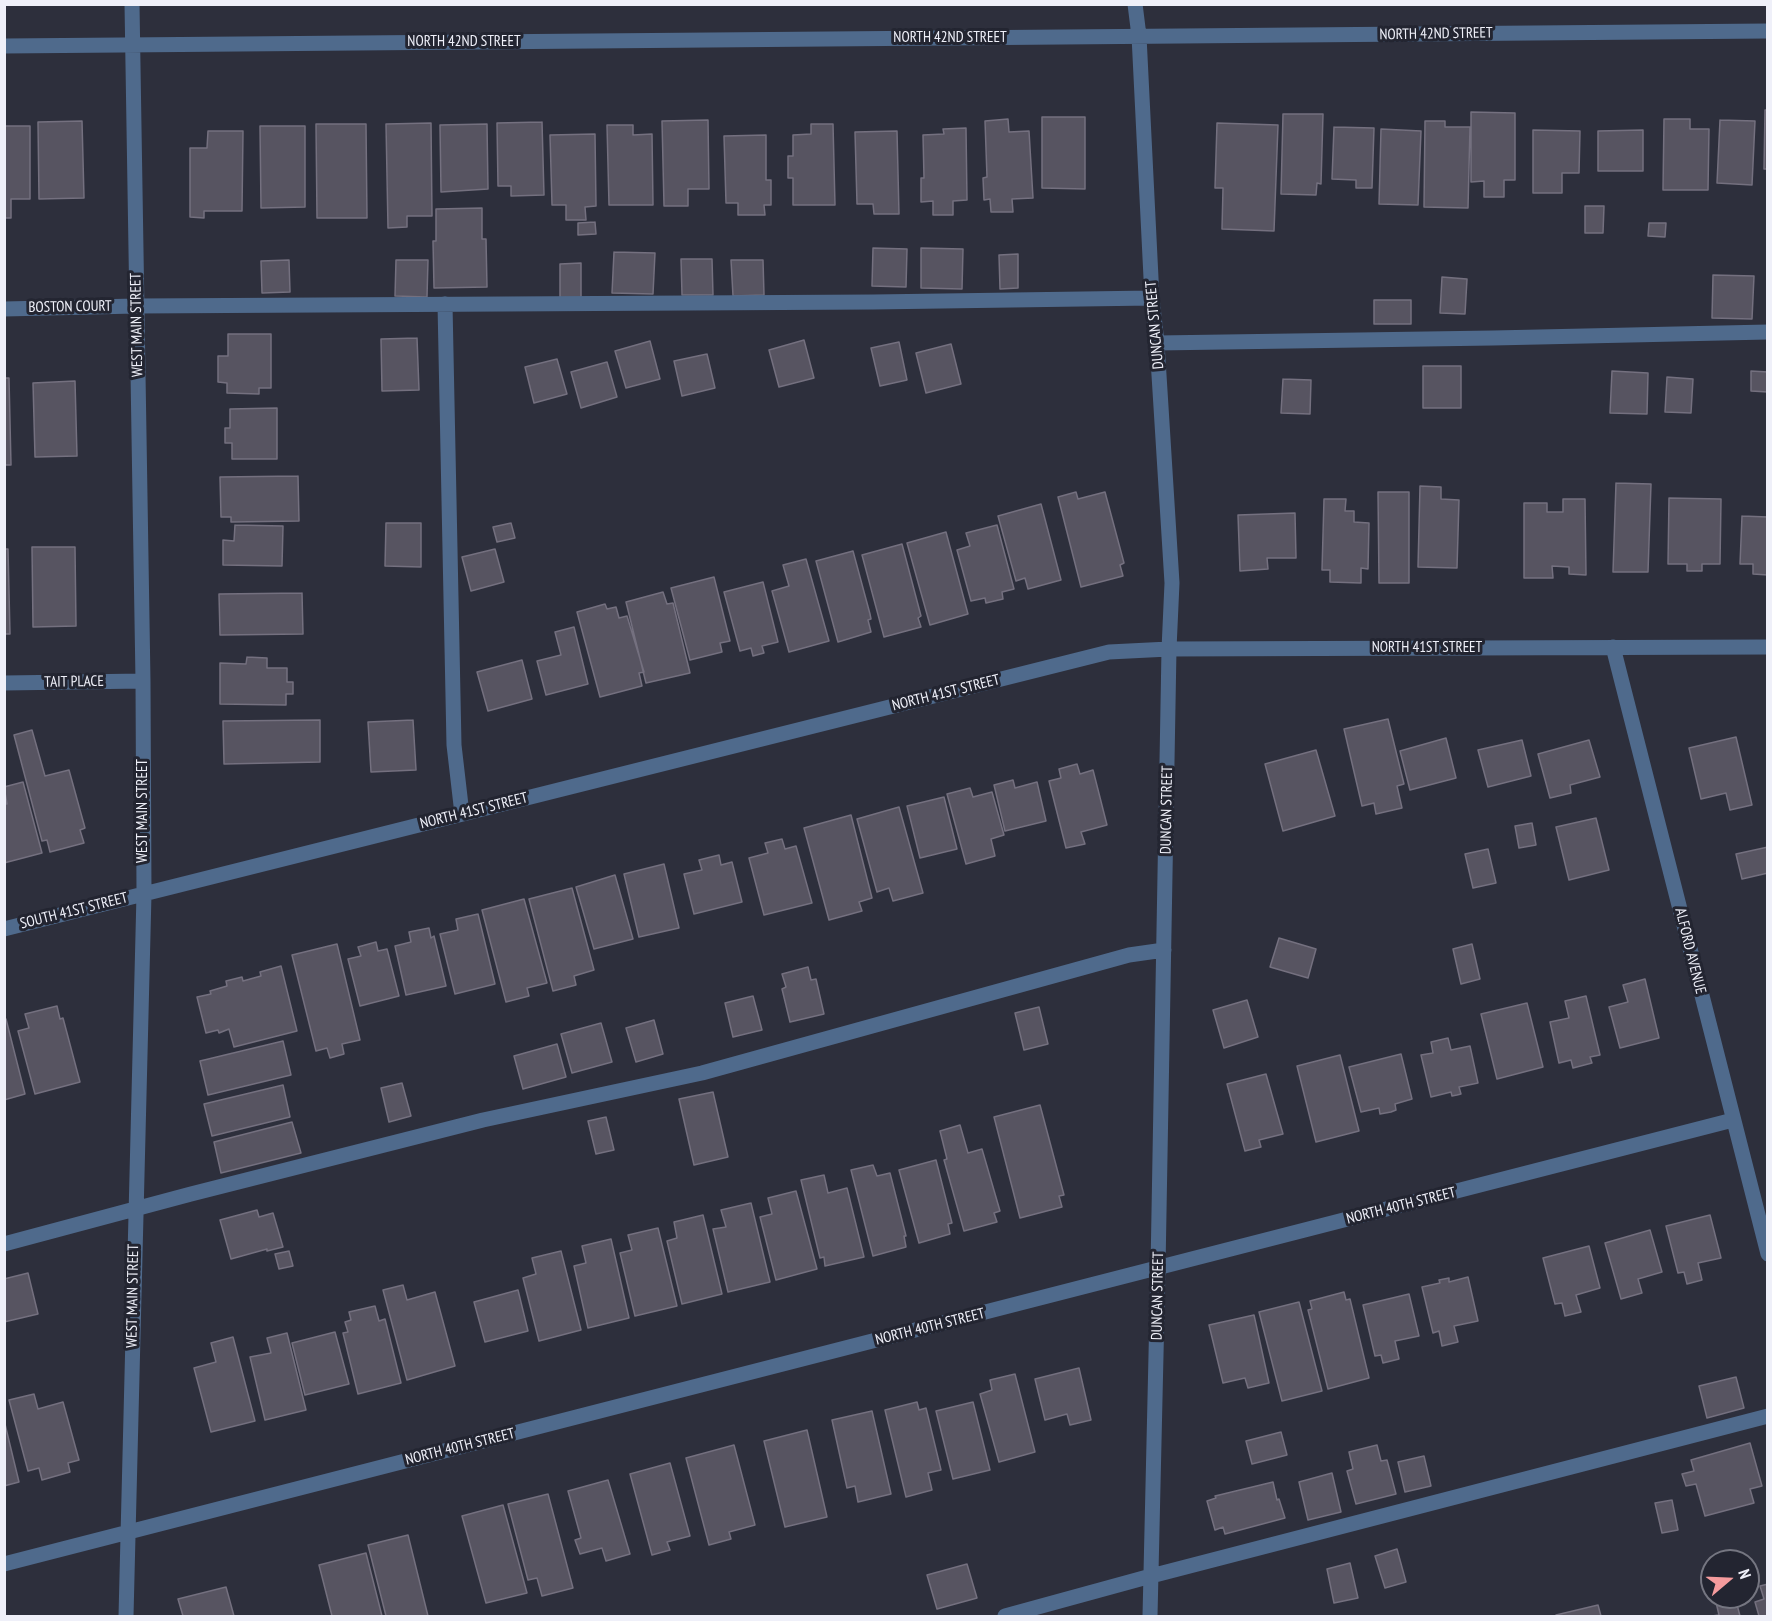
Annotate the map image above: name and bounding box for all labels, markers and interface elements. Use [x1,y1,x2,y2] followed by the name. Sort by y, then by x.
[1379,24,1493,44] street label: NORTH 42ND STREET
[893,29,1007,47] street label: NORTH 42ND STREET
[407,33,521,51] street label: NORTH 42ND STREET
[127,273,147,377] street label: WEST MAIN STREET
[1142,280,1168,370] street label: DUNCAN STREET
[28,297,112,317] street label: BOSTON COURT
[1372,639,1482,657] street label: NORTH 41ST STREET
[890,671,1002,715] street label: NORTH 41ST STREET
[44,672,104,692] street label: TAIT PLACE
[134,759,152,863] street label: WEST MAIN STREET
[1157,766,1177,854] street label: DUNCAN STREET
[418,789,530,833] street label: NORTH 41ST STREET
[18,889,130,933] street label: SOUTH 41ST STREET
[1671,906,1709,996] street label: ALFORD AVENUE
[1344,1184,1458,1228] street label: NORTH 40TH STREET
[123,1244,143,1348] street label: WEST MAIN STREET
[1148,1252,1168,1340] street label: DUNCAN STREET
[873,1305,987,1349] street label: NORTH 40TH STREET
[403,1425,517,1469] street label: NORTH 40TH STREET
[1700,1549,1760,1609] north arrow
[1734,1566,1756,1581] text: N

